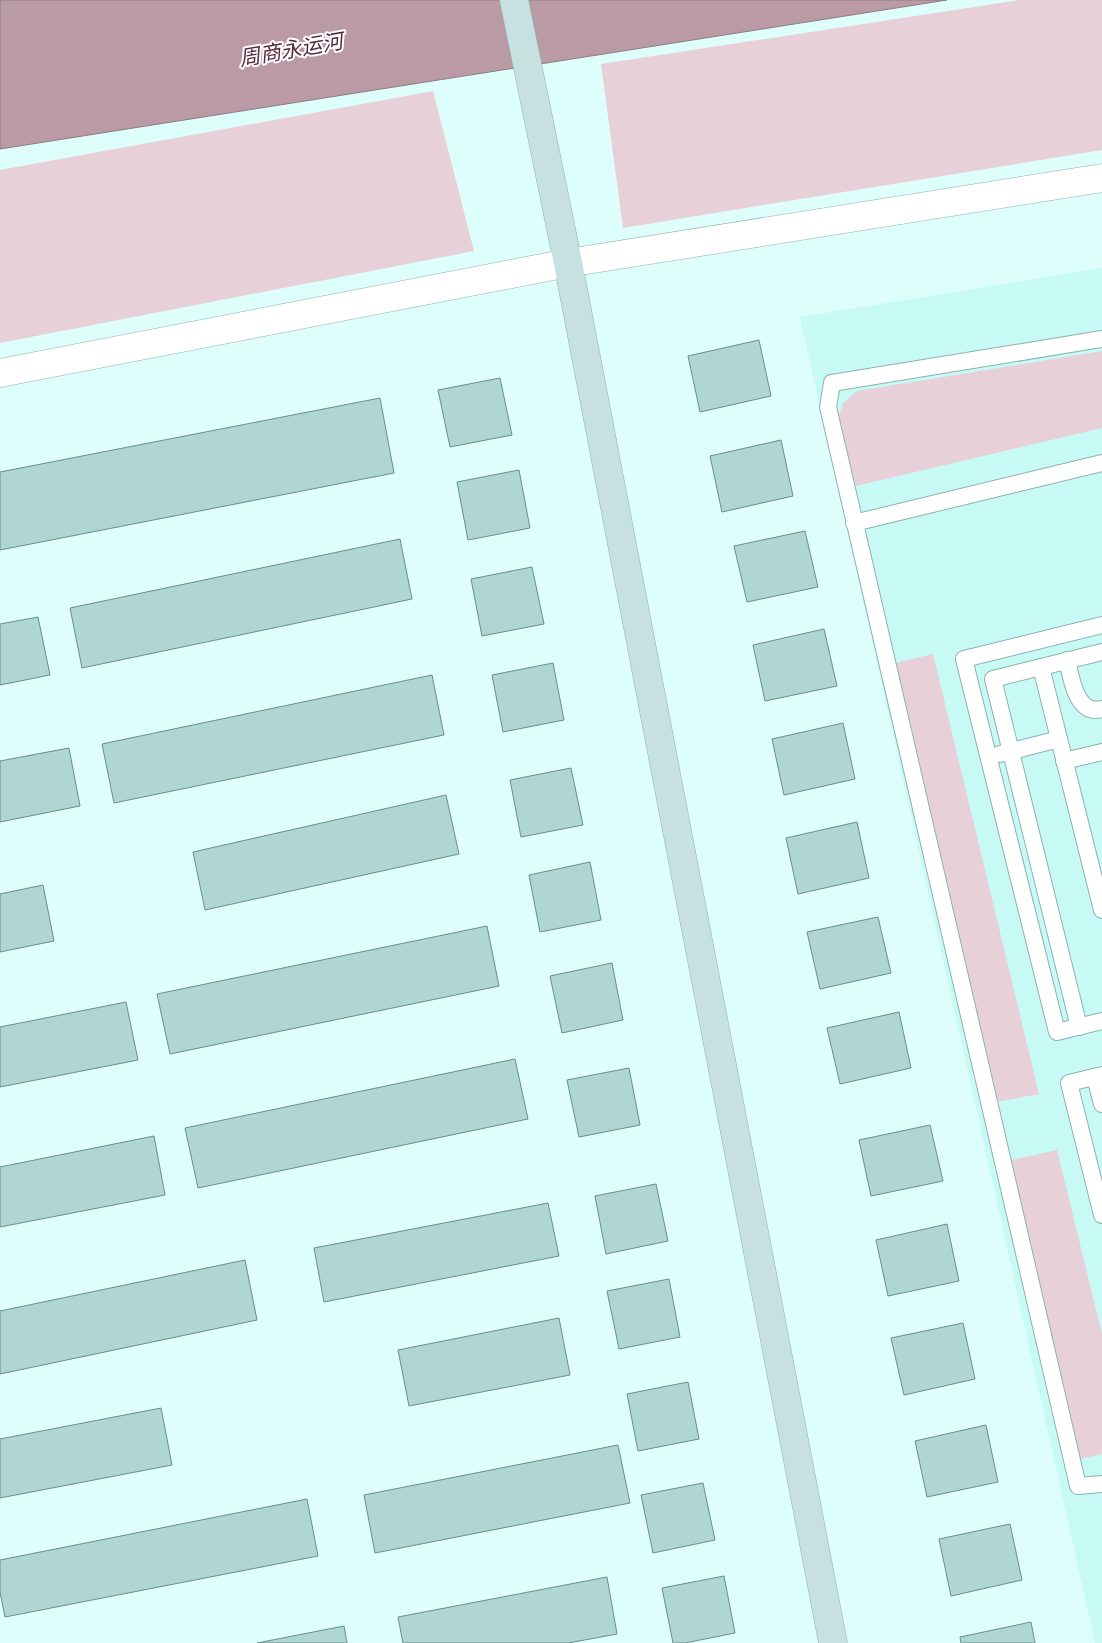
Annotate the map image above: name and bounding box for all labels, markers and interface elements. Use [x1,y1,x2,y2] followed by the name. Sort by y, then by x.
[237,25,349,74] water label: 周商永运河

